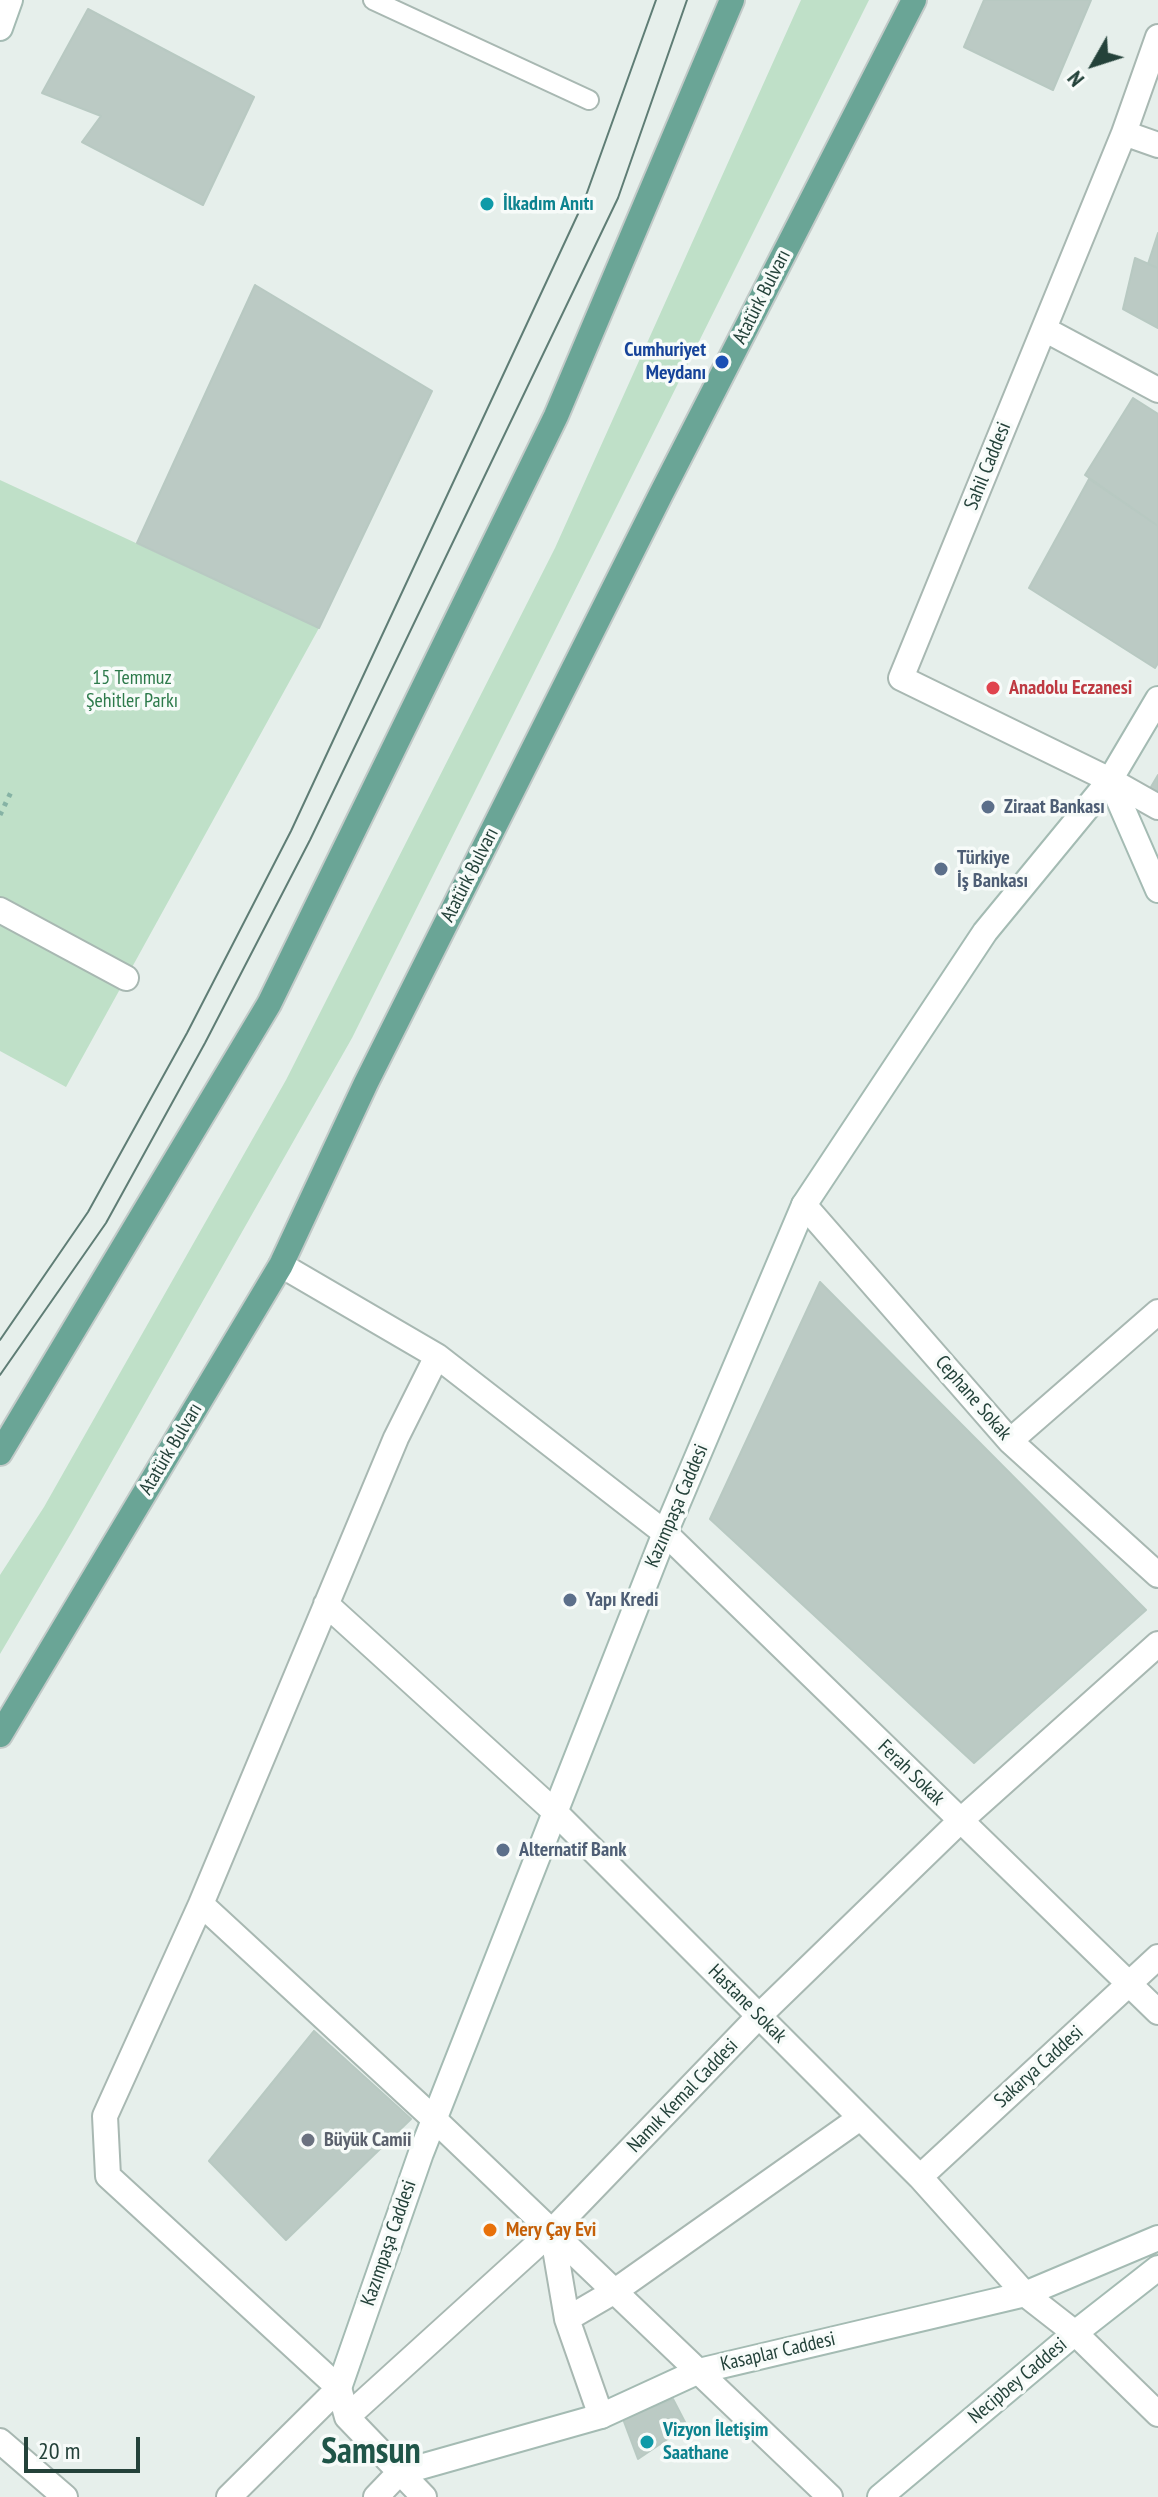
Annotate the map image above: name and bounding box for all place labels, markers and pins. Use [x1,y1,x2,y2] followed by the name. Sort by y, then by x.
[503,192,594,216] place label: İlkadım Anıtı
[478,195,496,213] marker: İlkadım Anıtı
[624,338,706,385] place label: Cumhuriyet Meydanı
[713,353,731,371] marker: Cumhuriyet Meydanı
[1009,676,1132,700] place label: Anadolu Eczanesi
[984,679,1002,697] marker: Anadolu Eczanesi
[1004,795,1105,819] place label: Ziraat Bankası
[979,798,997,816] marker: Ziraat Bankası
[957,846,1028,893] place label: Türkiye İş Bankası
[932,860,950,878] marker: Türkiye İş Bankası
[586,1588,658,1612] place label: Yapı Kredi
[561,1591,579,1609] marker: Yapı Kredi
[519,1838,626,1862] place label: Alternatif Bank
[494,1841,512,1859] marker: Alternatif Bank
[324,2128,411,2152] place label: Büyük Camii
[299,2131,317,2149] marker: Büyük Camii
[506,2218,596,2242] place label: Mery Çay Evi
[481,2221,499,2239] marker: Mery Çay Evi
[663,2418,768,2465] place label: Vizyon İletişim Saathane
[638,2433,656,2451] marker: Vizyon İletişim Saathane

